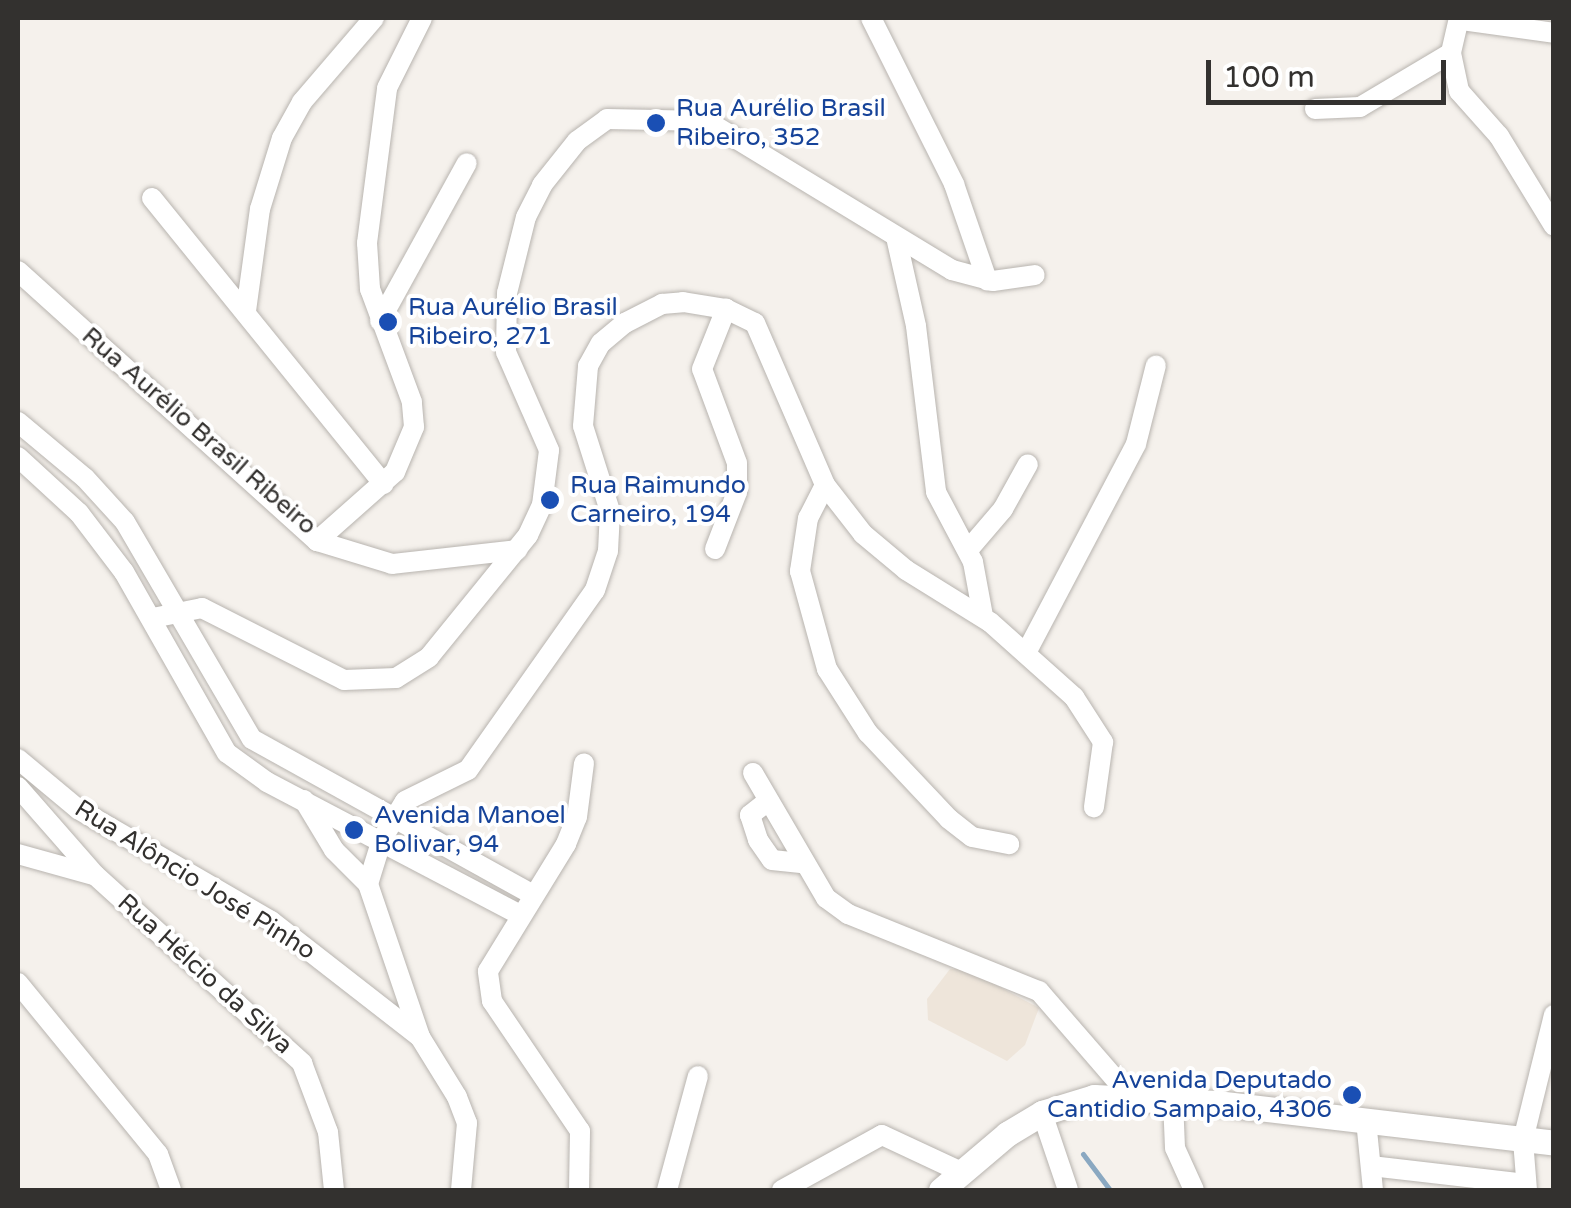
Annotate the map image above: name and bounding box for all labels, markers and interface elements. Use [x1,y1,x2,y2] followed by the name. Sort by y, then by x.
[1211,40,1451,102] scale bar
[1223,59,1315,96] text: 100 m
[676,94,886,153] place label: Rua Aurélio Brasil Ribeiro, 352
[645,112,667,134] marker: Rua Aurélio Brasil Ribeiro, 352
[408,293,618,352] place label: Rua Aurélio Brasil Ribeiro, 271
[377,311,399,333] marker: Rua Aurélio Brasil Ribeiro, 271
[76,321,322,541] street label: Rua Aurélio Brasil Ribeiro
[570,471,746,530] place label: Rua Raimundo Carneiro, 194
[539,489,561,511] marker: Rua Raimundo Carneiro, 194
[69,794,321,966] street label: Rua Alôncio José Pinho
[374,801,566,860] place label: Avenida Manoel Bolivar, 94
[343,819,365,841] marker: Avenida Manoel Bolivar, 94
[111,888,299,1060] street label: Rua Hélcio da Silva
[1047,1066,1332,1125] place label: Avenida Deputado Cantidio Sampaio, 4306
[1341,1084,1363,1106] marker: Avenida Deputado Cantidio Sampaio, 4306

